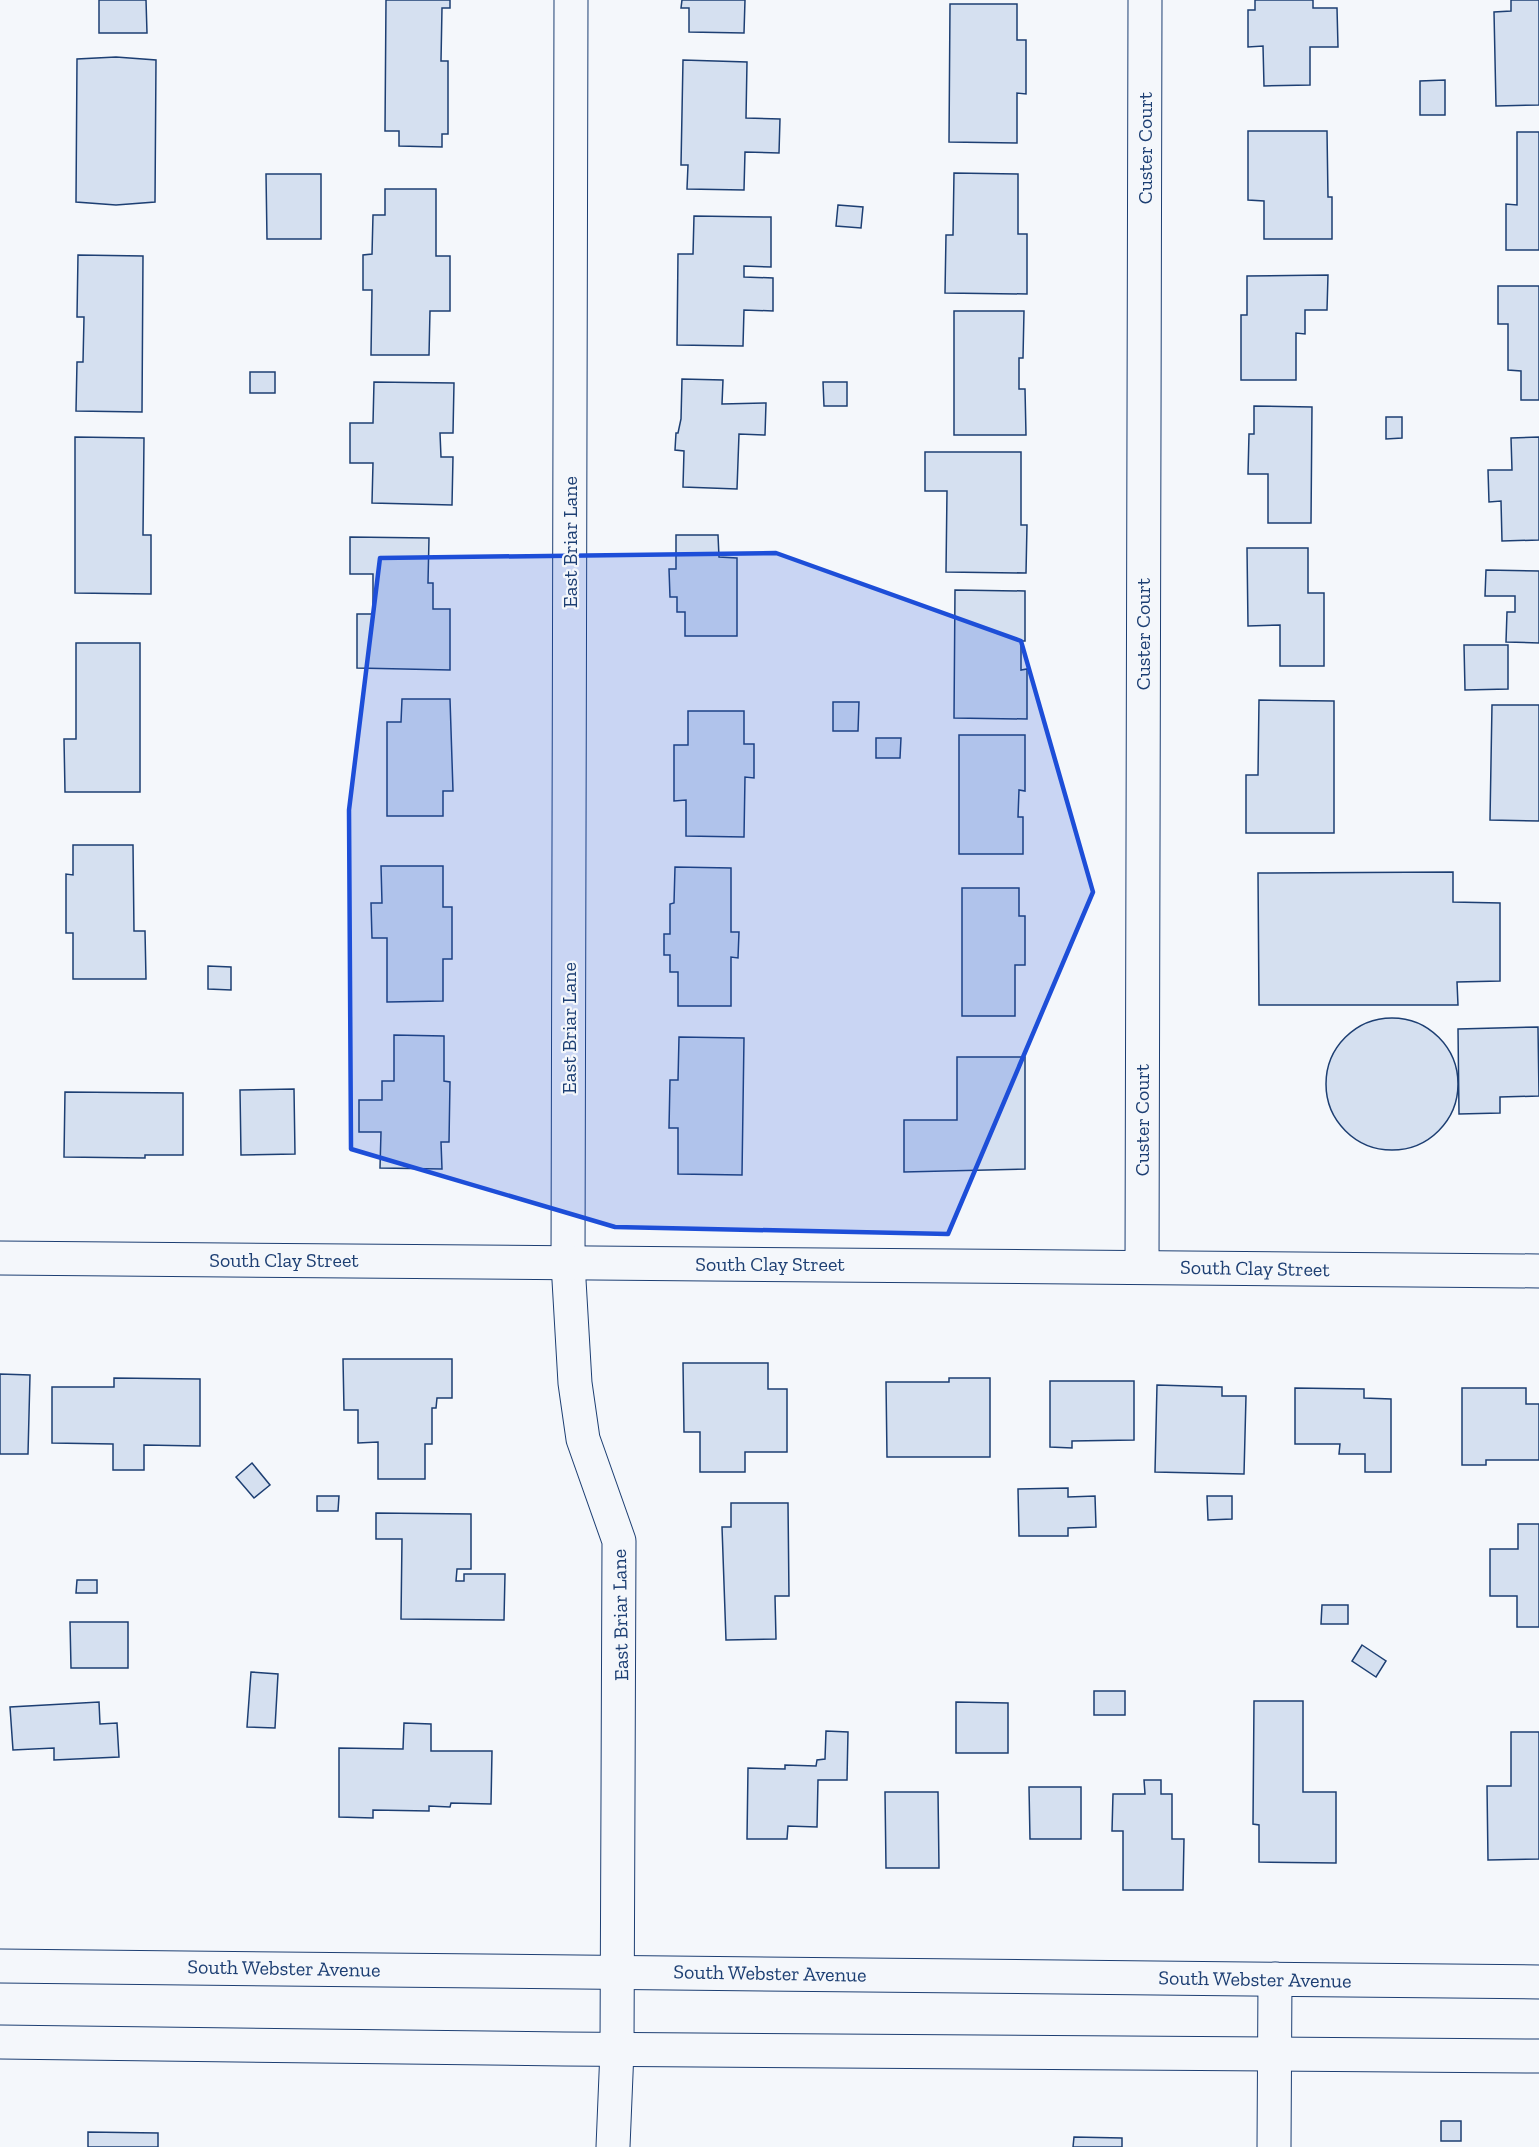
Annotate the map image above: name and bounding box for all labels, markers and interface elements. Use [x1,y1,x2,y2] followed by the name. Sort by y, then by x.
[1133,91,1157,204] street label: Custer Court
[558,476,582,608] street label: East Briar Lane
[1131,577,1155,690] street label: Custer Court
[557,962,581,1094] street label: East Briar Lane
[1130,1063,1154,1176] street label: Custer Court
[209,1248,359,1272] street label: South Clay Street
[695,1252,845,1276] street label: South Clay Street
[1180,1255,1331,1281] street label: South Clay Street
[607,1549,633,1681] street label: East Briar Lane
[187,1954,381,1982] street label: South Webster Avenue
[673,1959,867,1987] street label: South Webster Avenue
[1158,1965,1352,1993] street label: South Webster Avenue

